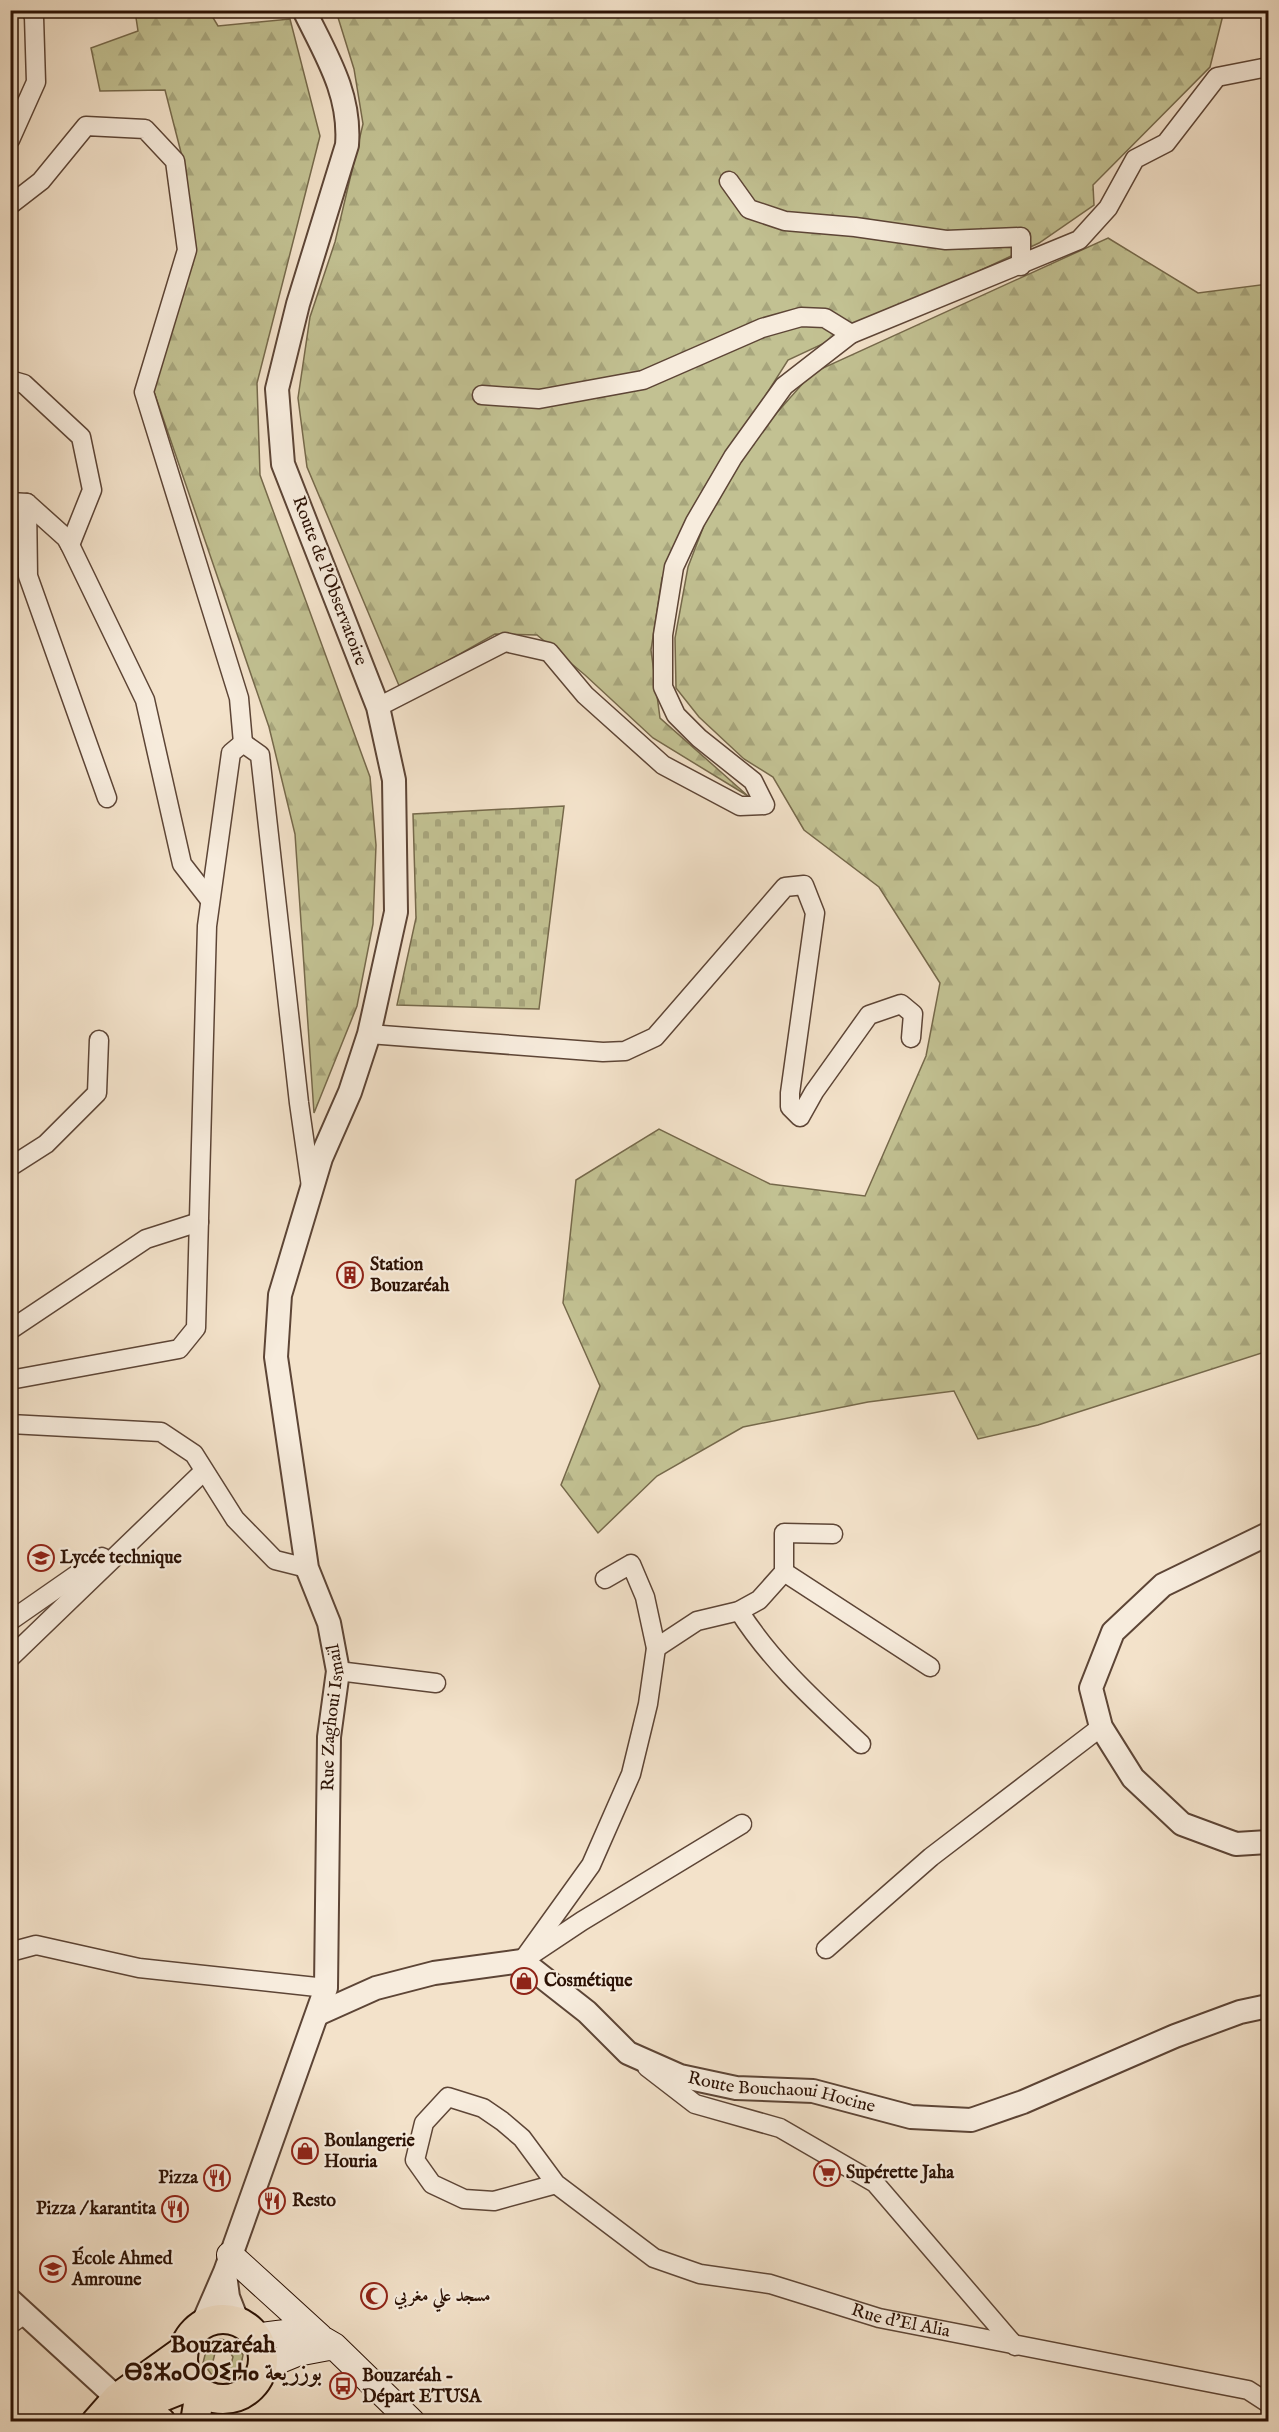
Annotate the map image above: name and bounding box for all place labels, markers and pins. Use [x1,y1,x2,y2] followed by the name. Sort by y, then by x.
[370,1254,450,1298] place label: Station Bouzaréah
[335,1260,365,1290] building icon: Station Bouzaréah
[26,1543,56,1573] school or university icon: Lycée technique
[60,1547,183,1570] place label: Lycée technique
[509,1966,539,1996] shop icon: Cosmétique
[544,1970,633,1993] place label: Cosmétique
[324,2130,416,2174] place label: Boulangerie Houria
[290,2136,320,2166] shop icon: Boulangerie Houria
[812,2158,842,2188] supermarket icon: Supérette Jaha
[846,2162,955,2185] place label: Supérette Jaha
[202,2163,232,2193] restaurant icon: Pizza
[158,2167,199,2190] place label: Pizza
[257,2186,287,2216] restaurant icon: Resto
[292,2190,336,2213] place label: Resto
[160,2194,190,2224] restaurant icon: Pizza / karantita
[36,2198,157,2221] place label: Pizza / karantita
[71,2246,173,2292] place label: École Ahmed Amroune
[38,2254,68,2284] school or university icon: École Ahmed Amroune
[359,2281,389,2311] mosque icon: مسجد علي مغربي
[393,2285,491,2313] place label: مسجد علي مغربي
[362,2365,482,2409] place label: Bouzaréah - Départ ETUSA
[328,2371,358,2401] bus stop icon: Bouzaréah - Départ ETUSA

